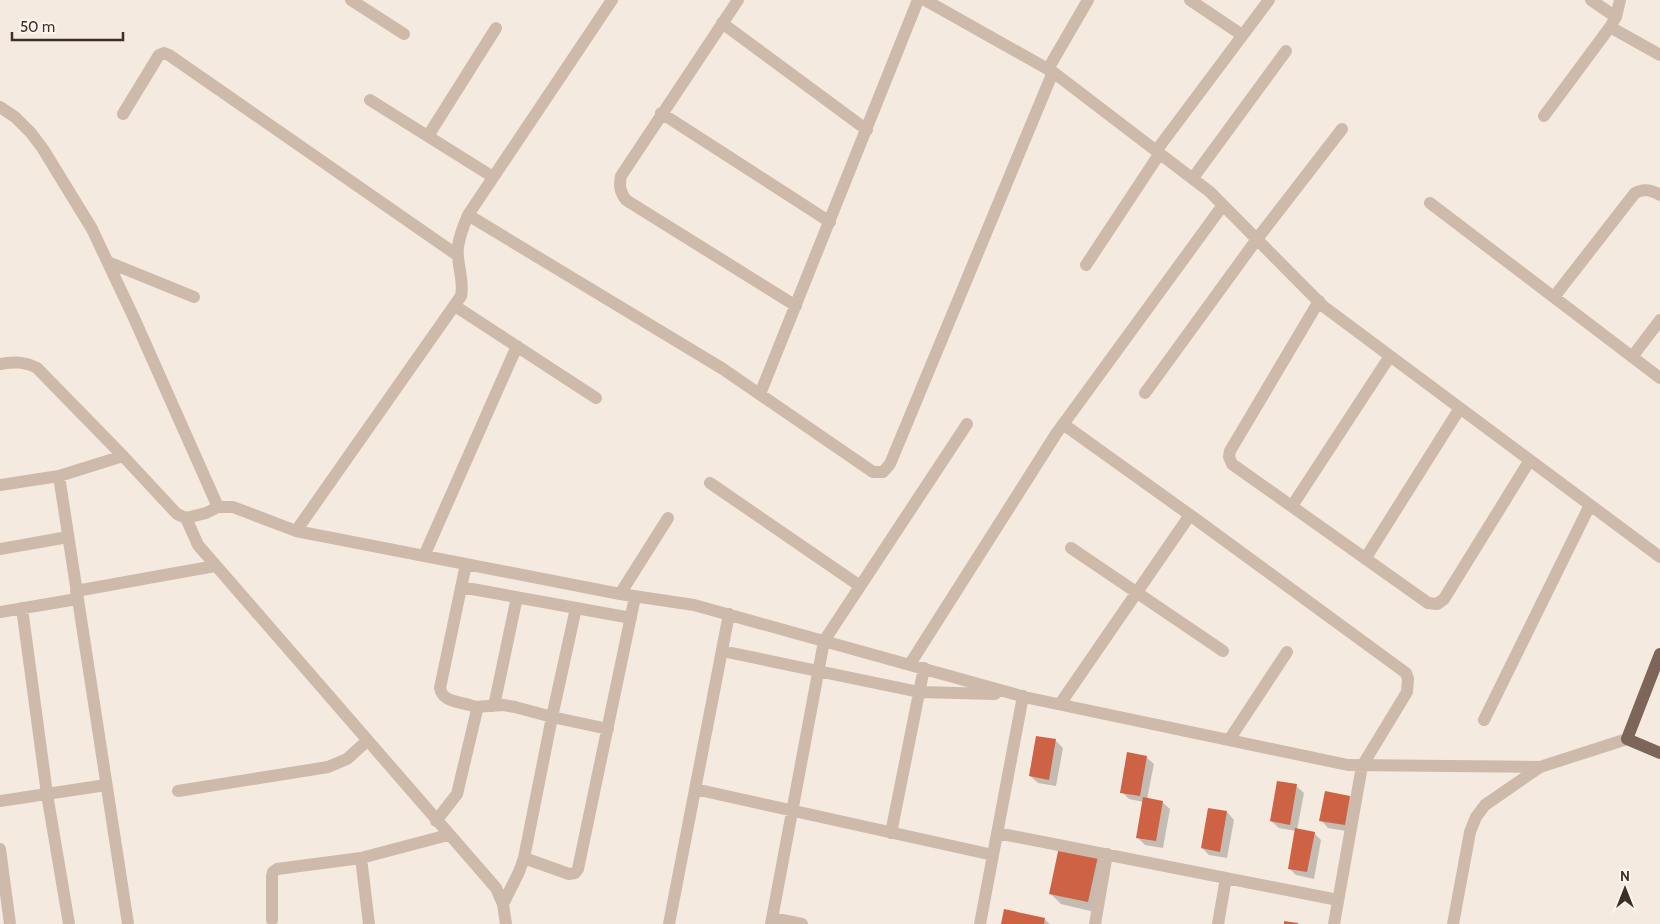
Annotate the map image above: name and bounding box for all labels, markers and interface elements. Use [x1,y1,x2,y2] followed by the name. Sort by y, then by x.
[12,10,124,42] scale bar
[20,18,55,36] text: 50 m
[1600,864,1650,914] north arrow
[1620,867,1630,885] text: N

